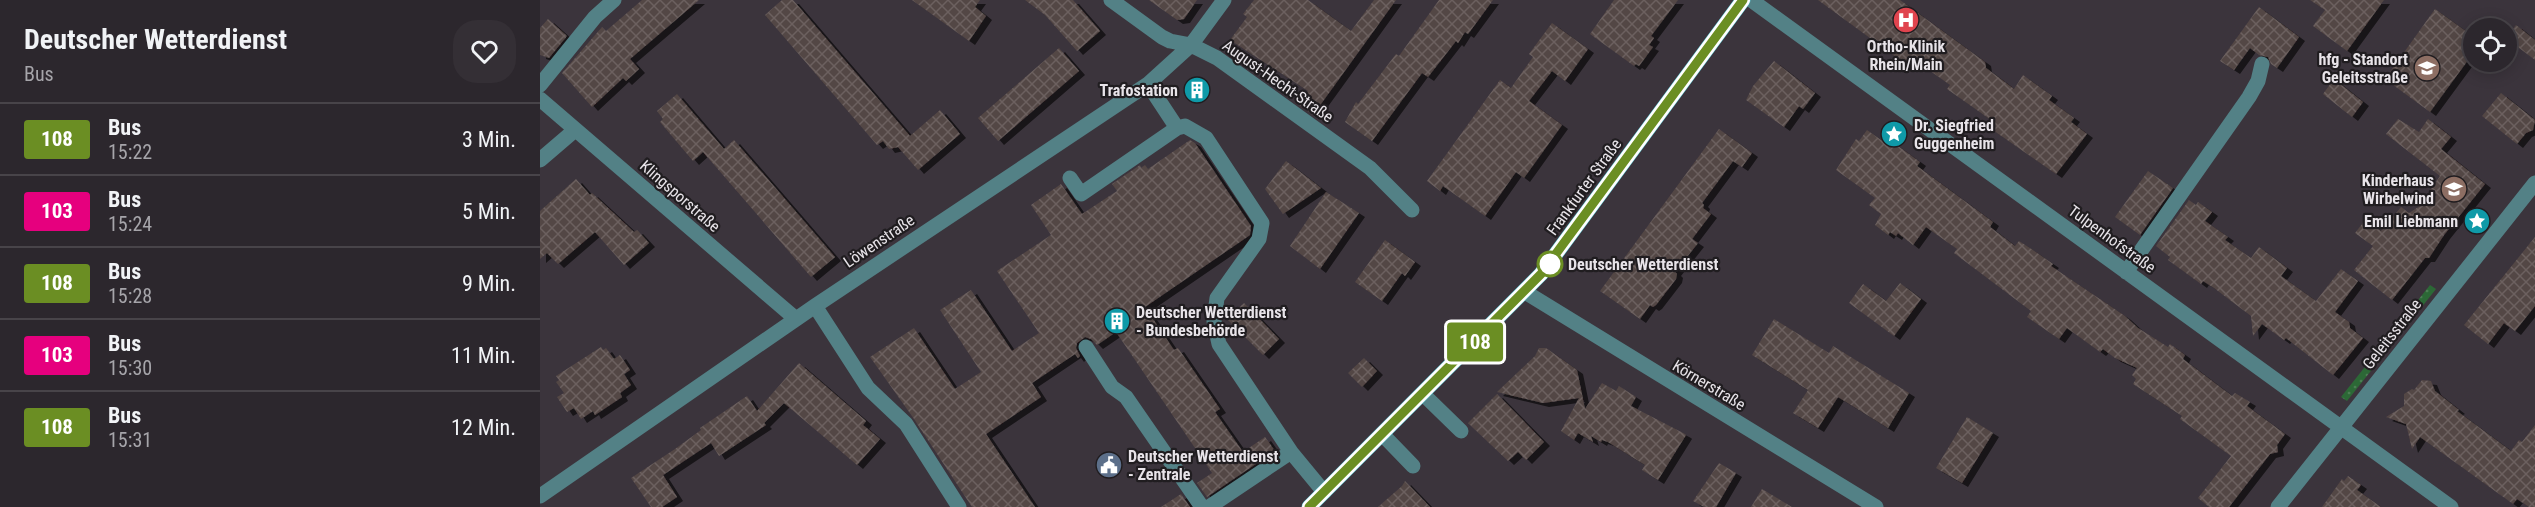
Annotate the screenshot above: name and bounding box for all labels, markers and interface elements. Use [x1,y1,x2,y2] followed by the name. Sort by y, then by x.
[1891,5,1921,35] hospital icon: Ortho-Klinik Rhein/Main
[2463,18,2517,72] map controls
[2463,18,2517,72] button: locate
[453,20,516,83] button: heart
[24,23,287,56] text: Deutscher Wetterdienst
[1219,36,1337,126] street label: August-Hecht-Straße
[1867,37,1946,74] place label: Ortho-Klinik Rhein/Main
[2318,50,2408,87] place label: hfg - Standort Geleitsstraße
[2412,53,2442,83] school or university icon: hfg - Standort Geleitsstraße
[24,62,54,86] text: Bus
[1182,75,1212,105] building icon: Trafostation
[1100,81,1178,100] place label: Trafostation
[108,115,141,140] text: Bus
[1914,116,1994,153] place label: Dr. Siegfried Guggenheim
[1879,119,1909,149] place icon: Dr. Siegfried Guggenheim
[41,127,73,151] text: 108
[462,127,516,152] text: 3 Min.
[1543,135,1625,239] street label: Frankfurter Straße
[108,140,152,164] text: 15:22
[636,156,724,236] street label: Klingsporstraße
[2362,171,2434,208] place label: Kinderhaus Wirbelwind
[2439,174,2469,204] school or university icon: Kinderhaus Wirbelwind
[108,187,141,212] text: Bus
[41,199,73,223] text: 103
[462,199,516,224] text: 5 Min.
[2065,201,2159,277] street label: Tulpenhofstraße
[2462,206,2492,236] place icon: Emil Liebmann
[840,210,918,272] street label: Löwenstraße
[108,212,152,236] text: 15:24
[2364,212,2458,231] place label: Emil Liebmann
[1537,251,1563,277] marker: Deutscher Wetterdienst
[1568,255,1718,274] place label: Deutscher Wetterdienst
[108,259,141,284] text: Bus
[41,271,73,295] text: 108
[462,271,516,296] text: 9 Min.
[108,284,152,308] text: 15:28
[2359,295,2425,373] street label: Geleitsstraße
[1136,303,1286,340] place label: Deutscher Wetterdienst - Bundesbehörde
[1102,306,1132,336] building icon: Deutscher Wetterdienst - Bundesbehörde
[1440,322,1510,362] line badge: 108
[1459,330,1491,354] text: 108
[108,331,141,356] text: Bus
[41,343,73,367] text: 103
[451,343,516,368] text: 11 Min.
[108,356,152,380] text: 15:30
[1669,356,1749,414] street label: Körnerstraße
[108,403,141,428] text: Bus
[41,415,73,439] text: 108
[451,415,516,440] text: 12 Min.
[108,428,152,452] text: 15:31
[1128,447,1278,484] place label: Deutscher Wetterdienst - Zentrale
[1094,450,1124,480] public building icon: Deutscher Wetterdienst - Zentrale

